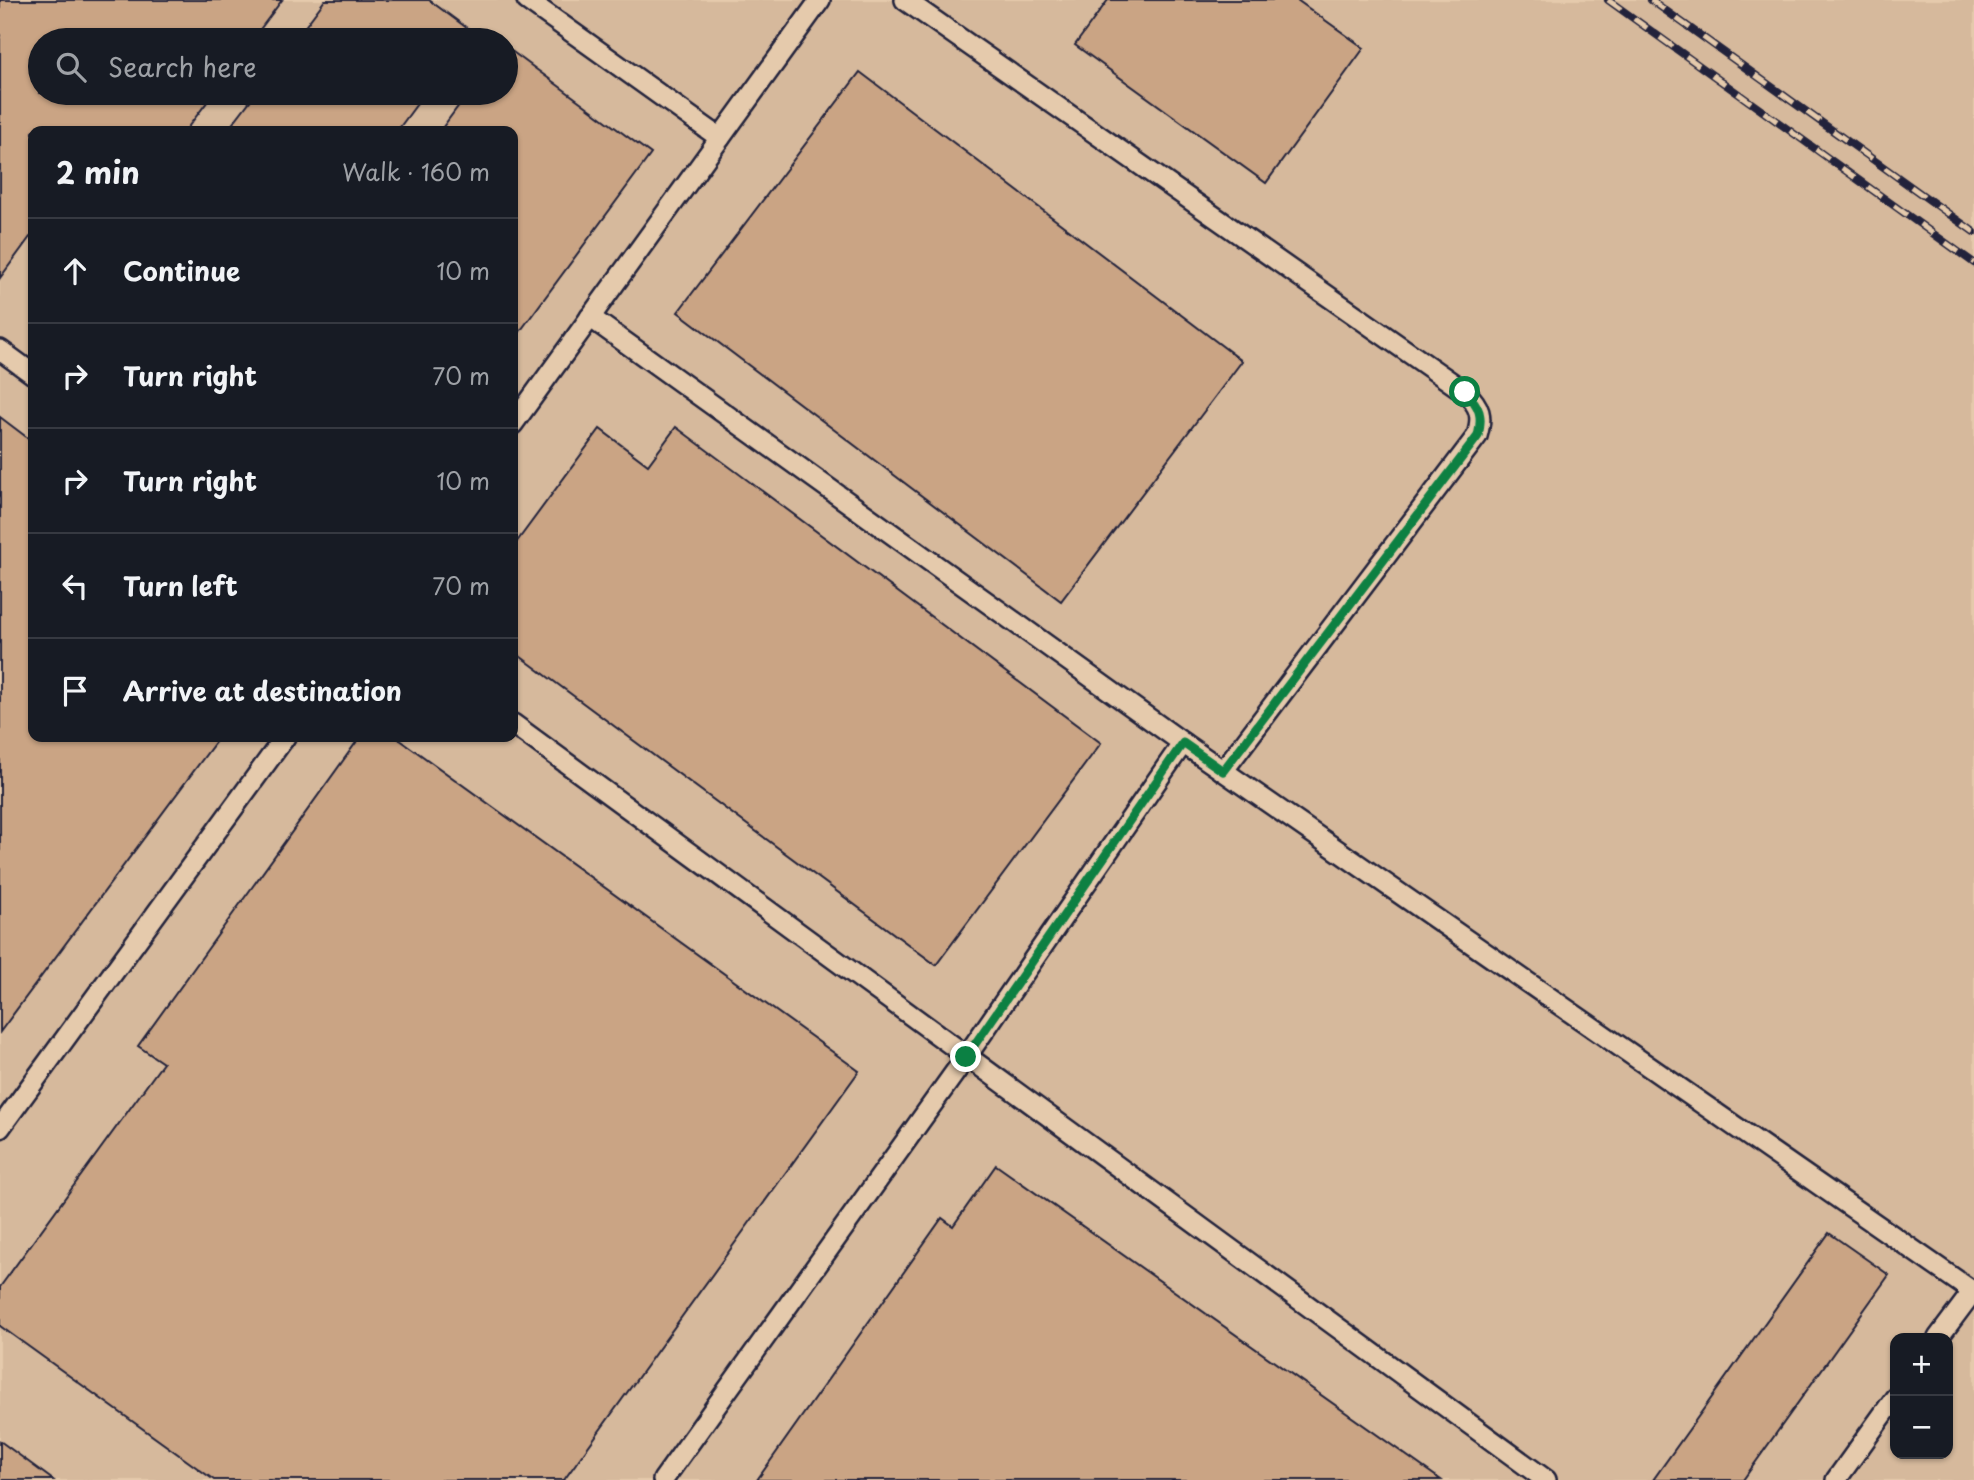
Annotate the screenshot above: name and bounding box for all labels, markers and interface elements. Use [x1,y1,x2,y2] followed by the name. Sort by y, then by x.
[28,28,518,105] search box
[108,47,257,86] text: Search here
[52,48,90,86] icon: search
[56,149,140,194] text: 2 min
[342,154,490,189] text: Walk · 160 m
[123,251,240,290] text: Continue
[56,252,94,290] icon: ahead
[436,253,490,288] text: 10 m
[123,356,257,395] text: Turn right
[56,357,94,395] icon: right
[432,358,490,393] text: 70 m
[1449,376,1480,407] route start
[123,461,257,500] text: Turn right
[56,462,94,500] icon: right
[436,463,490,498] text: 10 m
[123,566,238,605] text: Turn left
[56,567,94,605] icon: left
[432,568,490,603] text: 70 m
[123,671,402,710] text: Arrive at destination
[56,672,94,710] icon: arrive
[950,1041,981,1072] route end
[1890,1333,1953,1459] map controls
[1890,1333,1953,1396] button: +
[1890,1396,1953,1459] button: −

